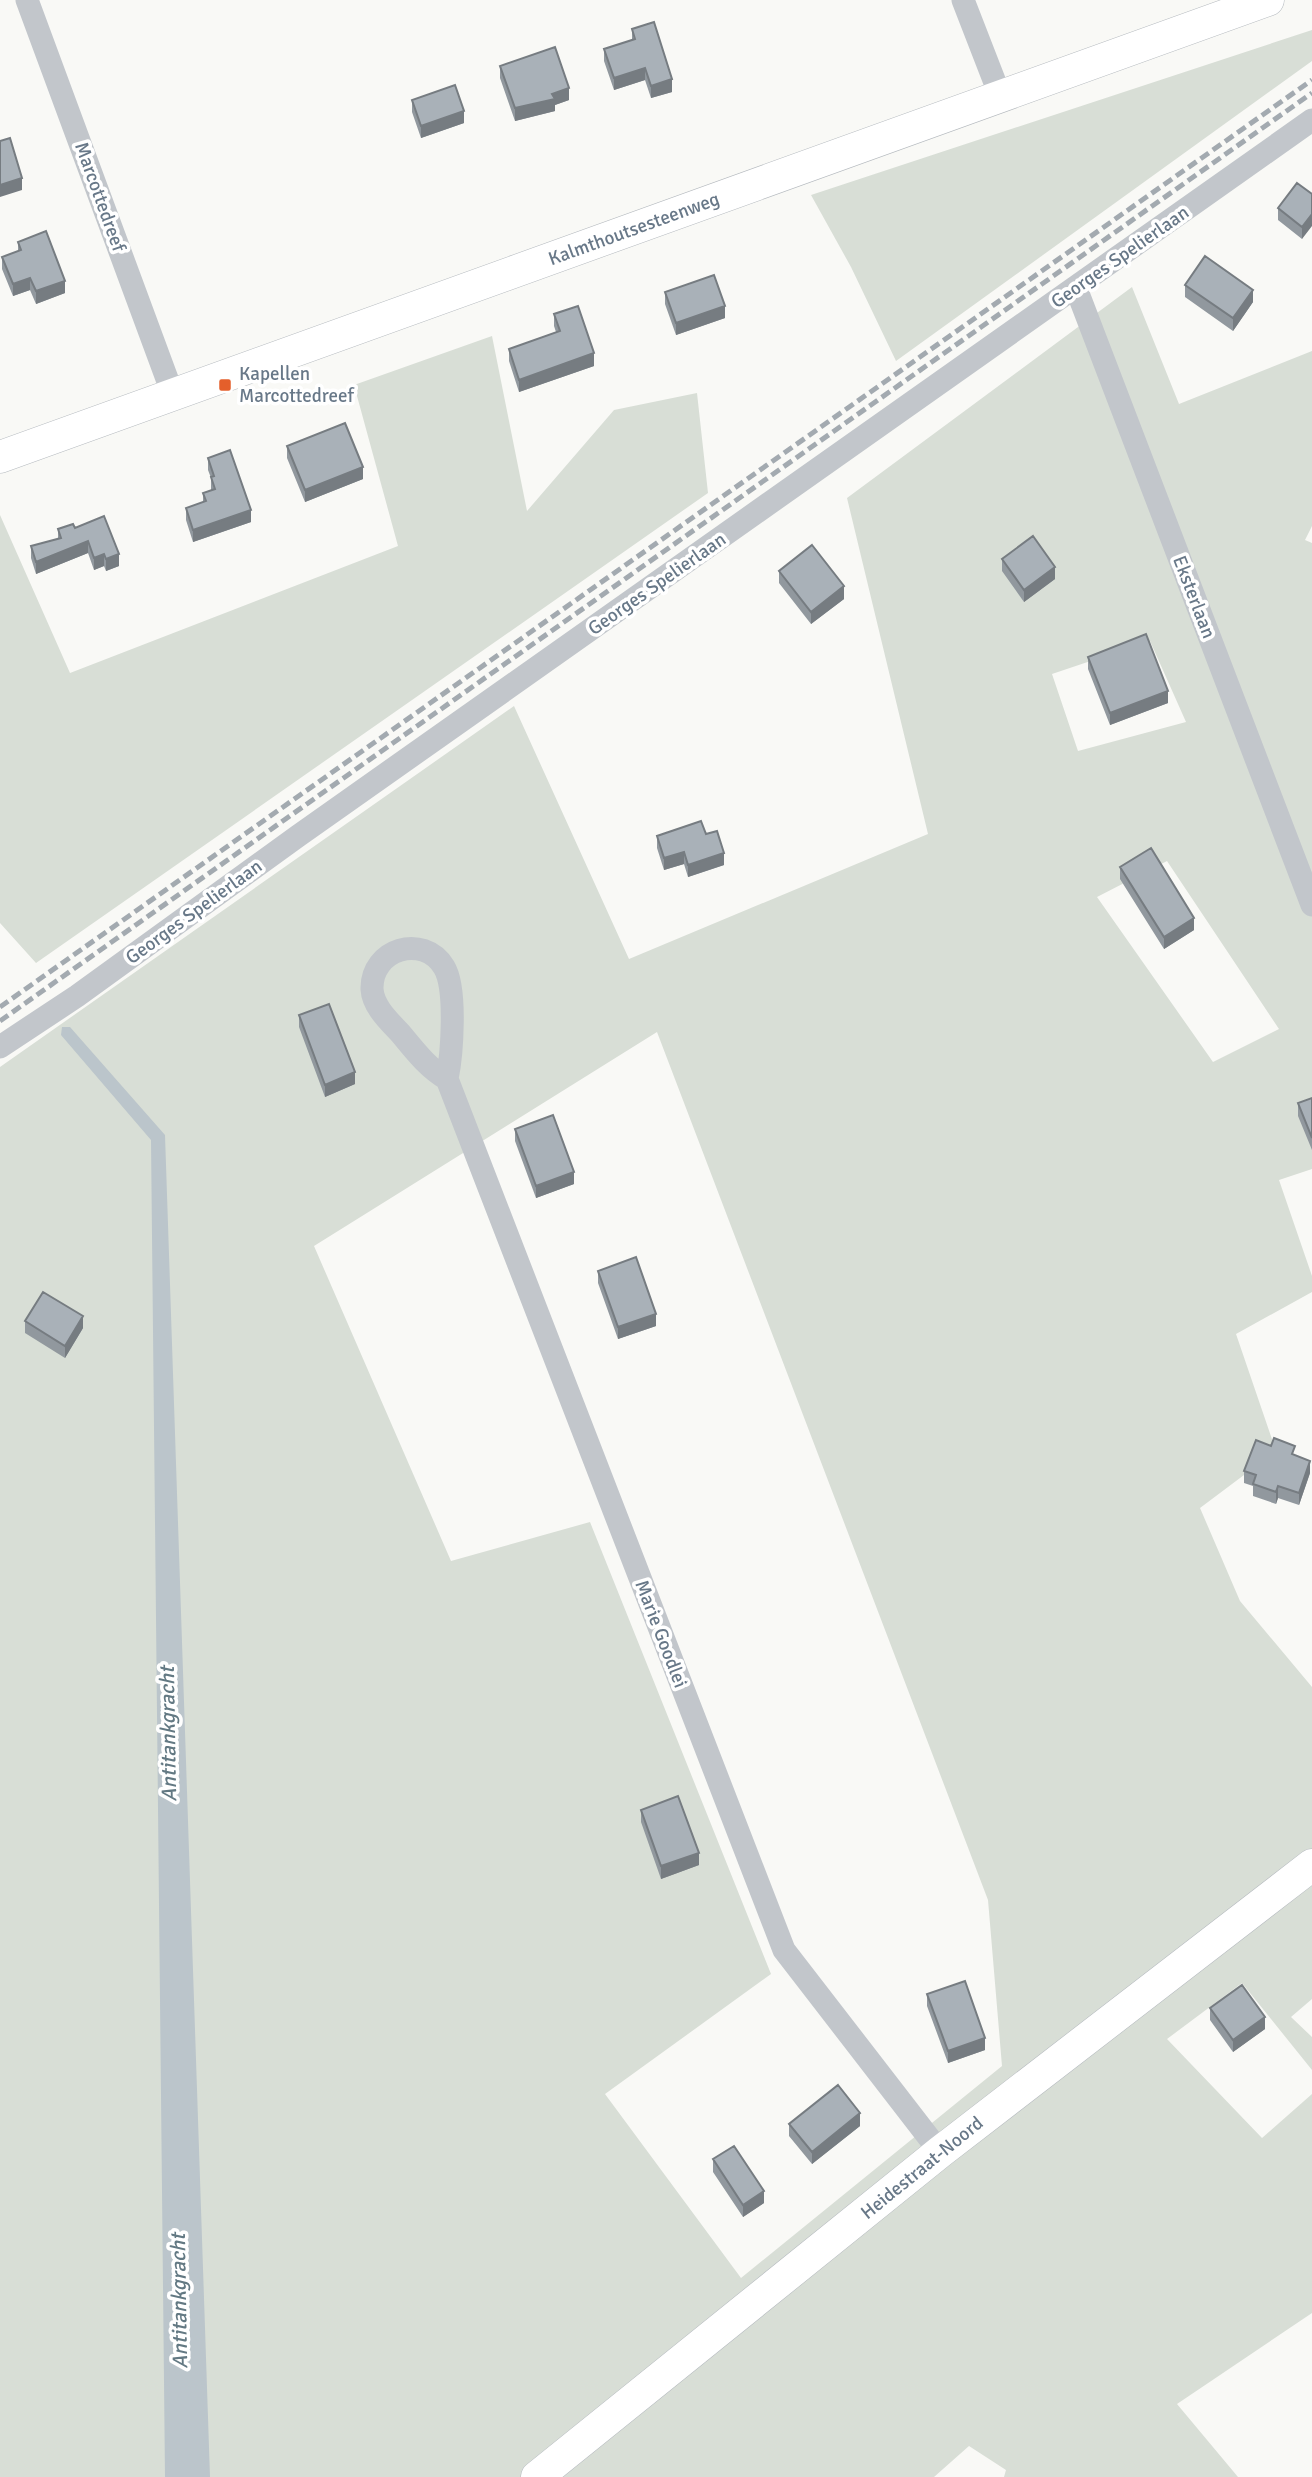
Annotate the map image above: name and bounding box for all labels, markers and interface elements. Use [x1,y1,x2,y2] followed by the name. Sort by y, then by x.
[69,139,131,257] street label: Marcottedreef
[545,187,723,271] street label: Kalmthoutsesteenweg
[1046,200,1194,314] street label: Georges Spelierlaan
[239,362,356,408] place label: Kapellen Marcottedreef
[217,377,233,393] marker: Kapellen Marcottedreef
[583,527,731,641] street label: Georges Spelierlaan
[1167,552,1221,642] street label: Eksterlaan
[121,854,267,970] street label: Georges Spelierlaan
[630,1577,692,1691] street label: Marie Goodlei
[154,1664,182,1802] water label: Antitankgracht
[856,2111,988,2225] street label: Heidestraat-Noord
[165,2231,193,2369] water label: Antitankgracht

